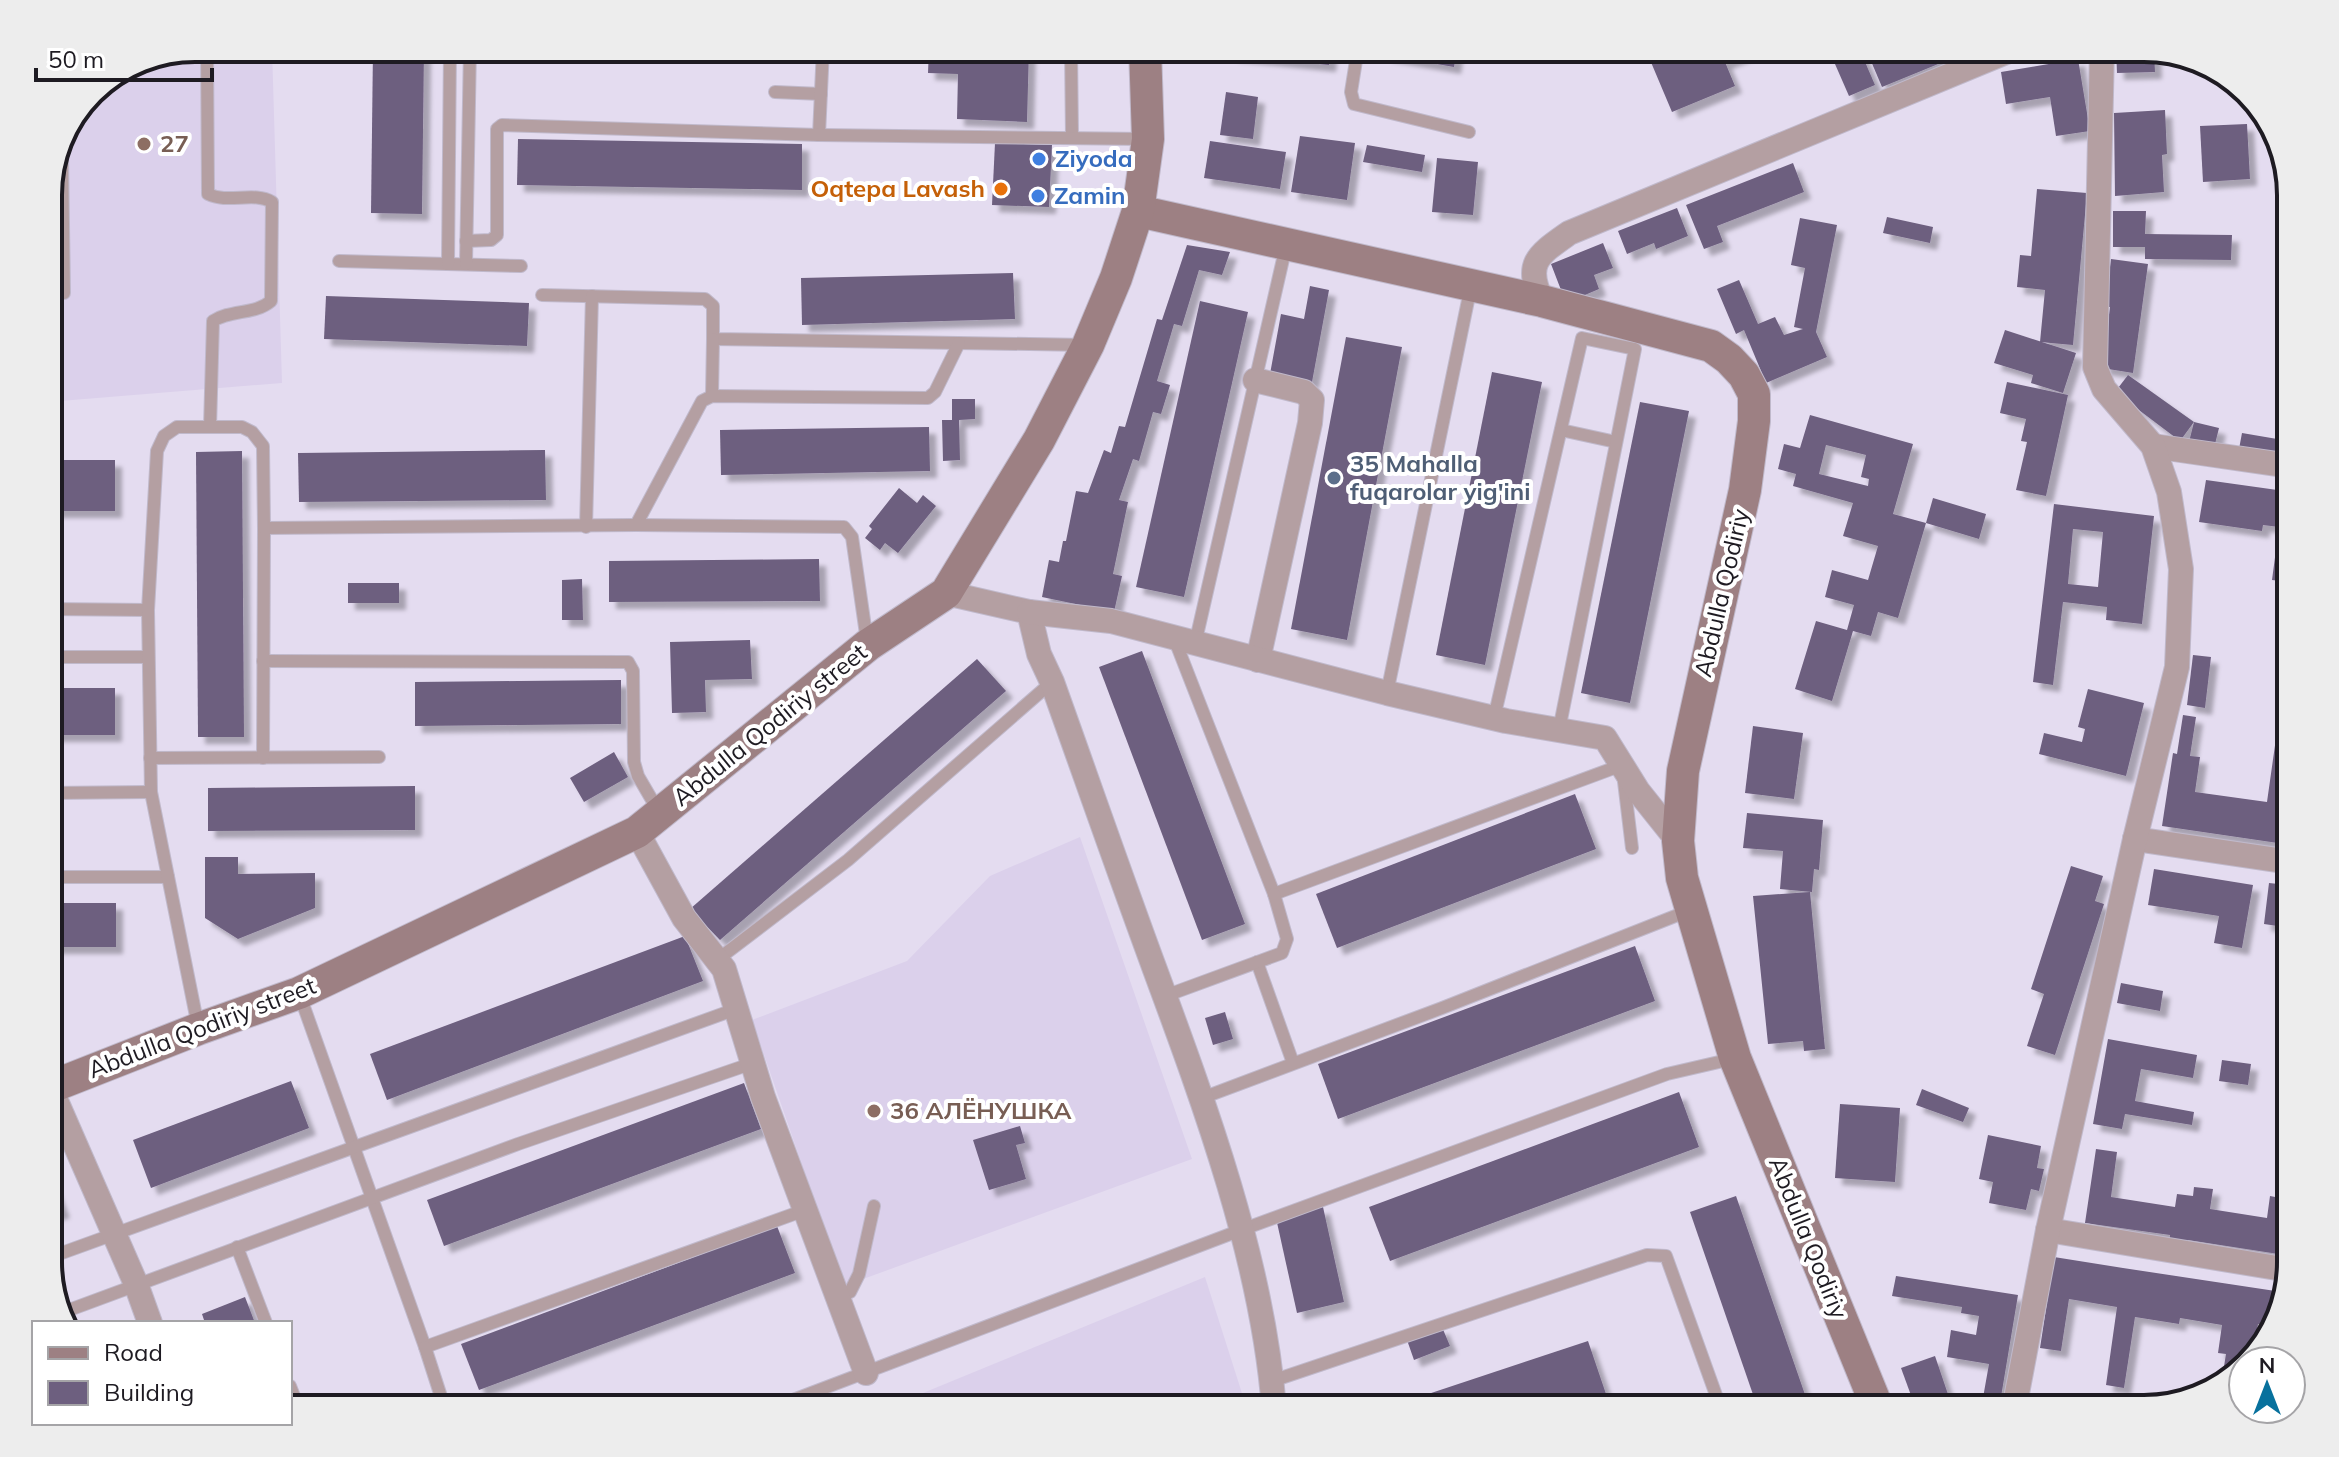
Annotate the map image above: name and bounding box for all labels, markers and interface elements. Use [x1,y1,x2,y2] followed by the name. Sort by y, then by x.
[36,32,212,82] scale bar
[48,44,104,74] text: 50 m
[160,128,189,158] place label: 27
[135,135,153,153] marker: 27
[1055,143,1133,173] place label: Ziyoda
[1030,150,1048,168] marker: Ziyoda
[810,173,985,203] place label: Oqtepa Lavash
[992,180,1010,198] marker: Oqtepa Lavash
[1054,180,1126,210] place label: Zamin
[1029,187,1047,205] marker: Zamin
[1350,448,1531,506] place label: 35 Mahalla fuqarolar yig'ini
[1325,469,1343,487] marker: 35 Mahalla fuqarolar yig'ini
[1687,505,1755,680] street label: Abdulla Qodiriy
[666,637,873,812] street label: Abdulla Qodiriy street
[84,970,320,1084] street label: Abdulla Qodiriy street
[890,1095,1072,1125] place label: 36 АЛЁНУШКА
[865,1102,883,1120] marker: 36 АЛЁНУШКА
[1763,1152,1855,1323] street label: Abdulla Qodiriy
[32,1321,292,1425] legend
[104,1337,163,1367] text: Road
[2227,1345,2307,1425] north arrow
[2259,1351,2275,1379] text: N
[104,1377,194,1407] text: Building

